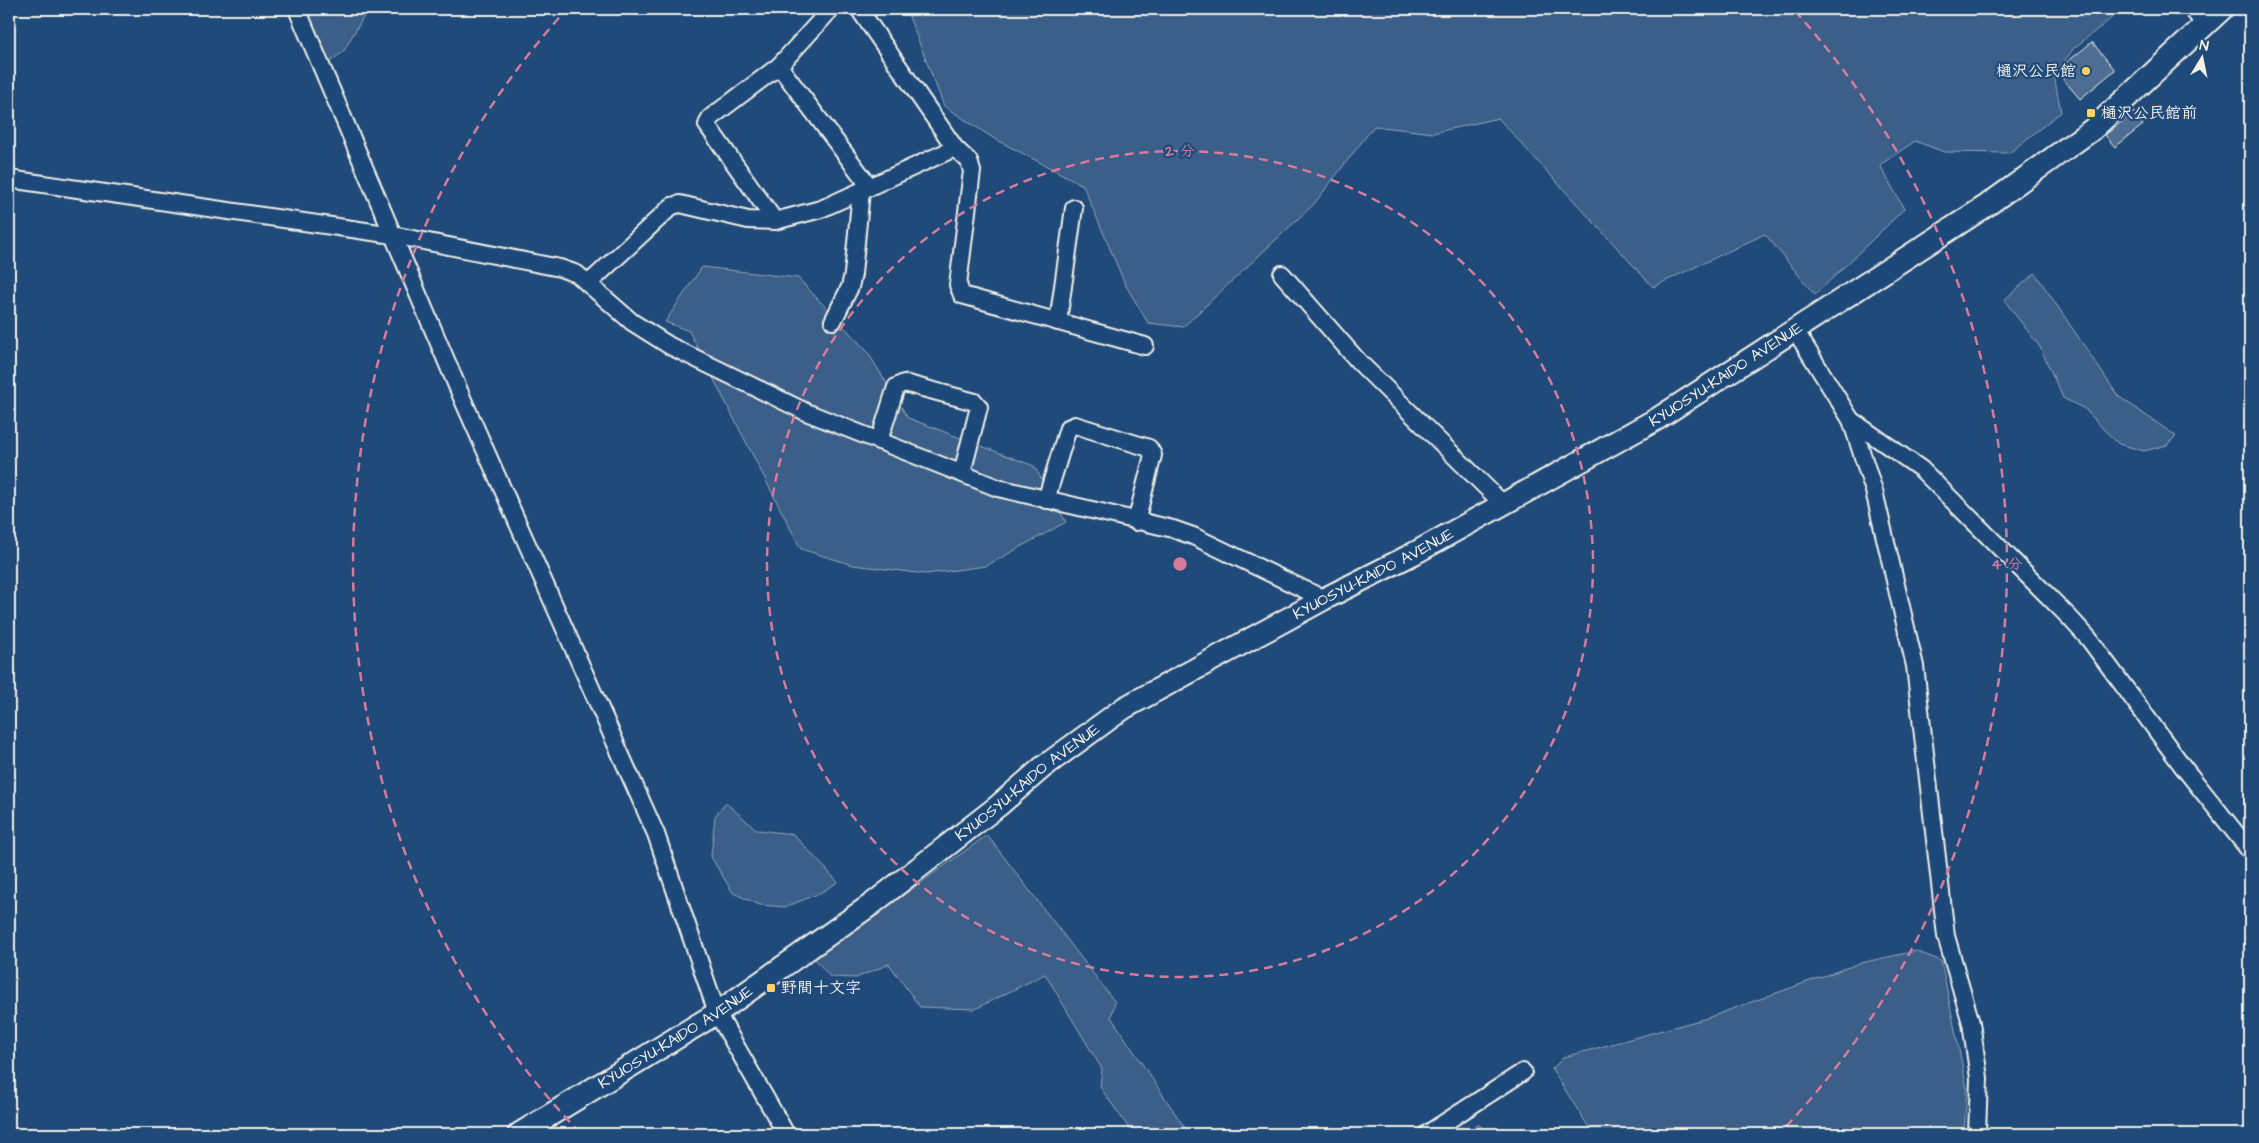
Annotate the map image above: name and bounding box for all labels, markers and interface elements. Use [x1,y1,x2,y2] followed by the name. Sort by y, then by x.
[2176,32,2226,82] north arrow
[2198,36,2210,57] text: N
[1996,60,2076,82] place label: 樋沢公民館
[2080,65,2092,77] marker: 樋沢公民館
[2101,102,2197,124] place label: 樋沢公民館前
[2085,107,2097,119] marker: 樋沢公民館前
[1164,141,1195,162] text: 2 分
[1645,316,1807,432] street label: KYUOSYU-KAIDO AVENUE
[1289,522,1458,625] street label: KYUOSYU-KAIDO AVENUE
[1991,554,2023,575] text: 4 分
[1171,555,1189,573] centre of rings
[951,718,1105,846] street label: KYUOSYU-KAIDO AVENUE
[781,977,861,999] place label: 野間十文字
[594,980,758,1094] street label: KYUOSYU-KAIDO AVENUE
[765,982,777,994] marker: 野間十文字

